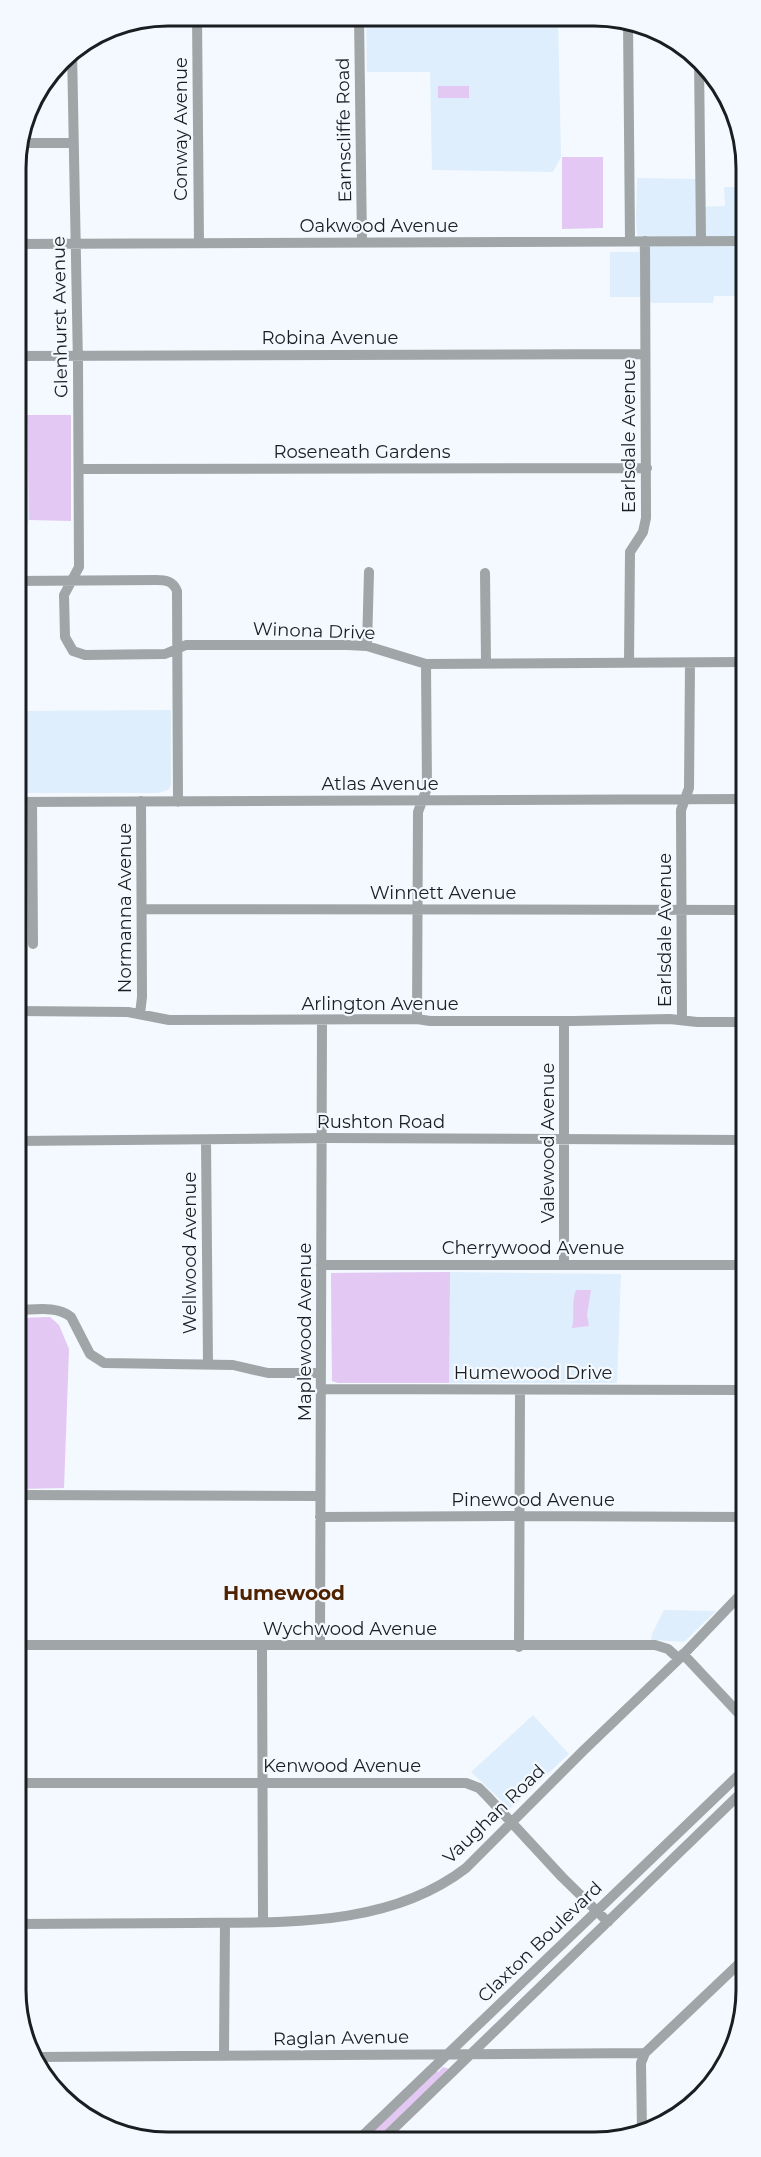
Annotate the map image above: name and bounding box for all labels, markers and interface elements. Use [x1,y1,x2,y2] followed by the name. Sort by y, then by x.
[170,57,192,201] street label: Conway Avenue
[332,57,356,203] street label: Earnscliffe Road
[300,215,459,237] street label: Oakwood Avenue
[48,236,72,398] street label: Glenhurst Avenue
[262,327,399,349] street label: Robina Avenue
[618,359,640,513] street label: Earlsdale Avenue
[273,441,451,463] street label: Roseneath Gardens
[252,618,376,644] street label: Winona Drive
[321,773,439,795] street label: Atlas Avenue
[114,823,136,993] street label: Normanna Avenue
[654,853,676,1007] street label: Earlsdale Avenue
[370,882,516,904] street label: Winnett Avenue
[301,993,459,1015] street label: Arlington Avenue
[537,1063,559,1223] street label: Valewood Avenue
[317,1111,445,1133] street label: Rushton Road
[179,1172,201,1334] street label: Wellwood Avenue
[442,1237,624,1259] street label: Cherrywood Avenue
[294,1243,316,1421] street label: Maplewood Avenue
[454,1362,612,1384] street label: Humewood Drive
[451,1489,615,1511] street label: Pinewood Avenue
[223,1581,345,1605] district label: Humewood
[263,1618,437,1640] street label: Wychwood Avenue
[263,1755,421,1777] street label: Kenwood Avenue
[438,1760,550,1868] street label: Vaughan Road
[473,1877,607,2007] street label: Claxton Boulevard
[273,2026,409,2050] street label: Raglan Avenue

